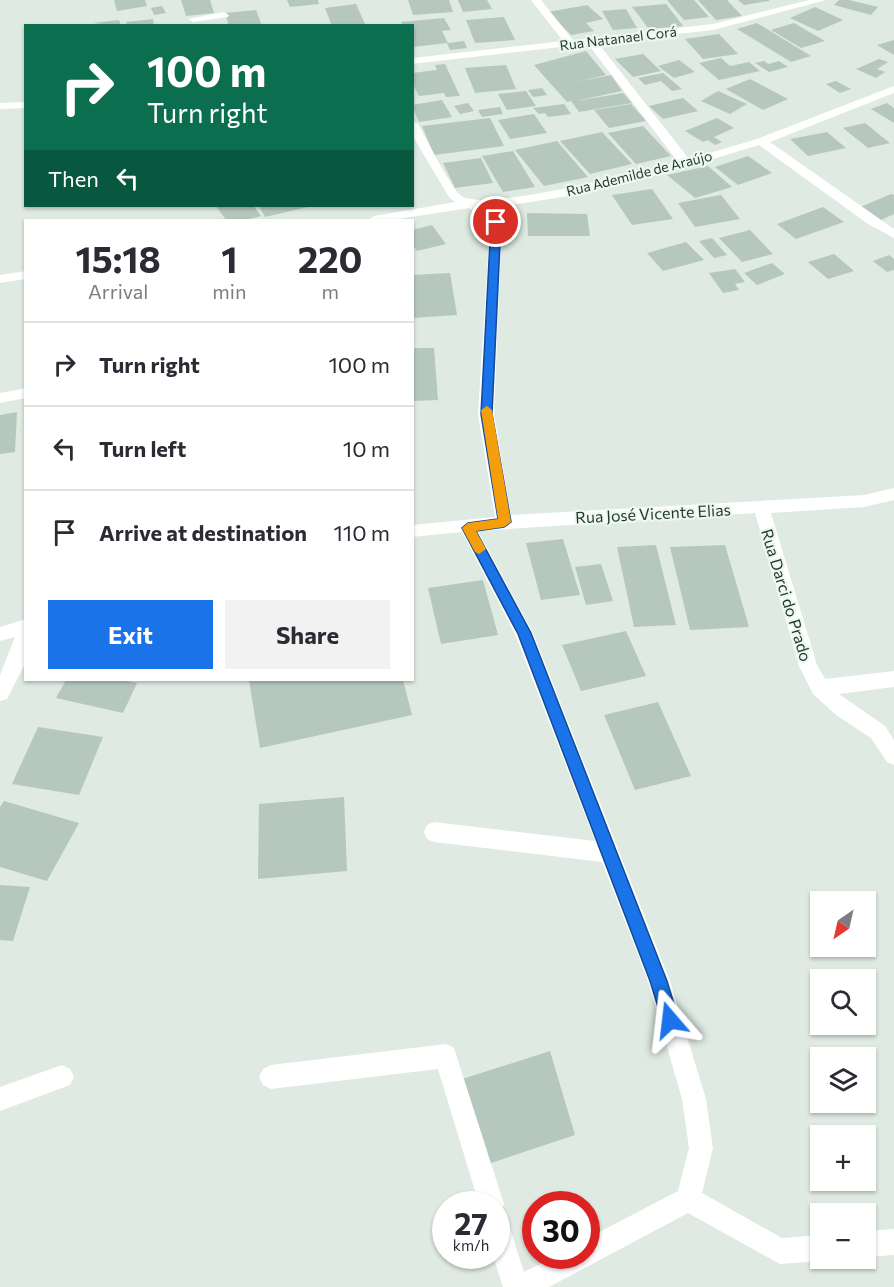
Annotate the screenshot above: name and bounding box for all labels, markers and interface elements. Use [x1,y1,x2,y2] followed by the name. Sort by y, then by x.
[559,22,677,54] street label: Rua Natanael Corá
[147,44,267,96] text: 100 m
[48,48,126,126] icon: right
[147,96,267,129] text: Turn right
[564,147,714,199] street label: Rua Ademilde de Araújo
[111,162,144,195] icon: left
[48,165,99,192] text: Then
[470,196,521,247] pin
[479,205,512,238] icon: arrive
[75,236,161,280] text: 15:18
[221,236,237,280] text: 1
[298,236,363,280] text: 220
[88,279,148,303] text: Arrival
[212,279,246,303] text: min
[321,279,339,303] text: m
[48,348,81,381] icon: right
[99,351,200,378] text: Turn right
[328,351,390,378] text: 100 m
[48,432,81,465] icon: left
[99,435,186,462] text: Turn left
[343,435,390,462] text: 10 m
[575,499,731,527] street label: Rua José Vicente Elias
[48,516,81,549] icon: arrive
[99,519,307,546] text: Arrive at destination
[333,519,390,546] text: 110 m
[758,526,816,664] street label: Rua Darci do Prado
[48,600,213,669] button: Exit
[225,600,390,669] button: Share
[810,891,876,957] north arrow
[810,891,876,1269] map controls
[810,969,876,1035] button: search
[638,988,702,1052] position arrow
[810,1047,876,1113] button: layers
[810,1125,876,1191] button: +
[522,1191,600,1269] speed limit sign: 30
[810,1203,876,1269] button: −
[454,1204,488,1241] text: 27
[453,1236,489,1254] text: km/h

